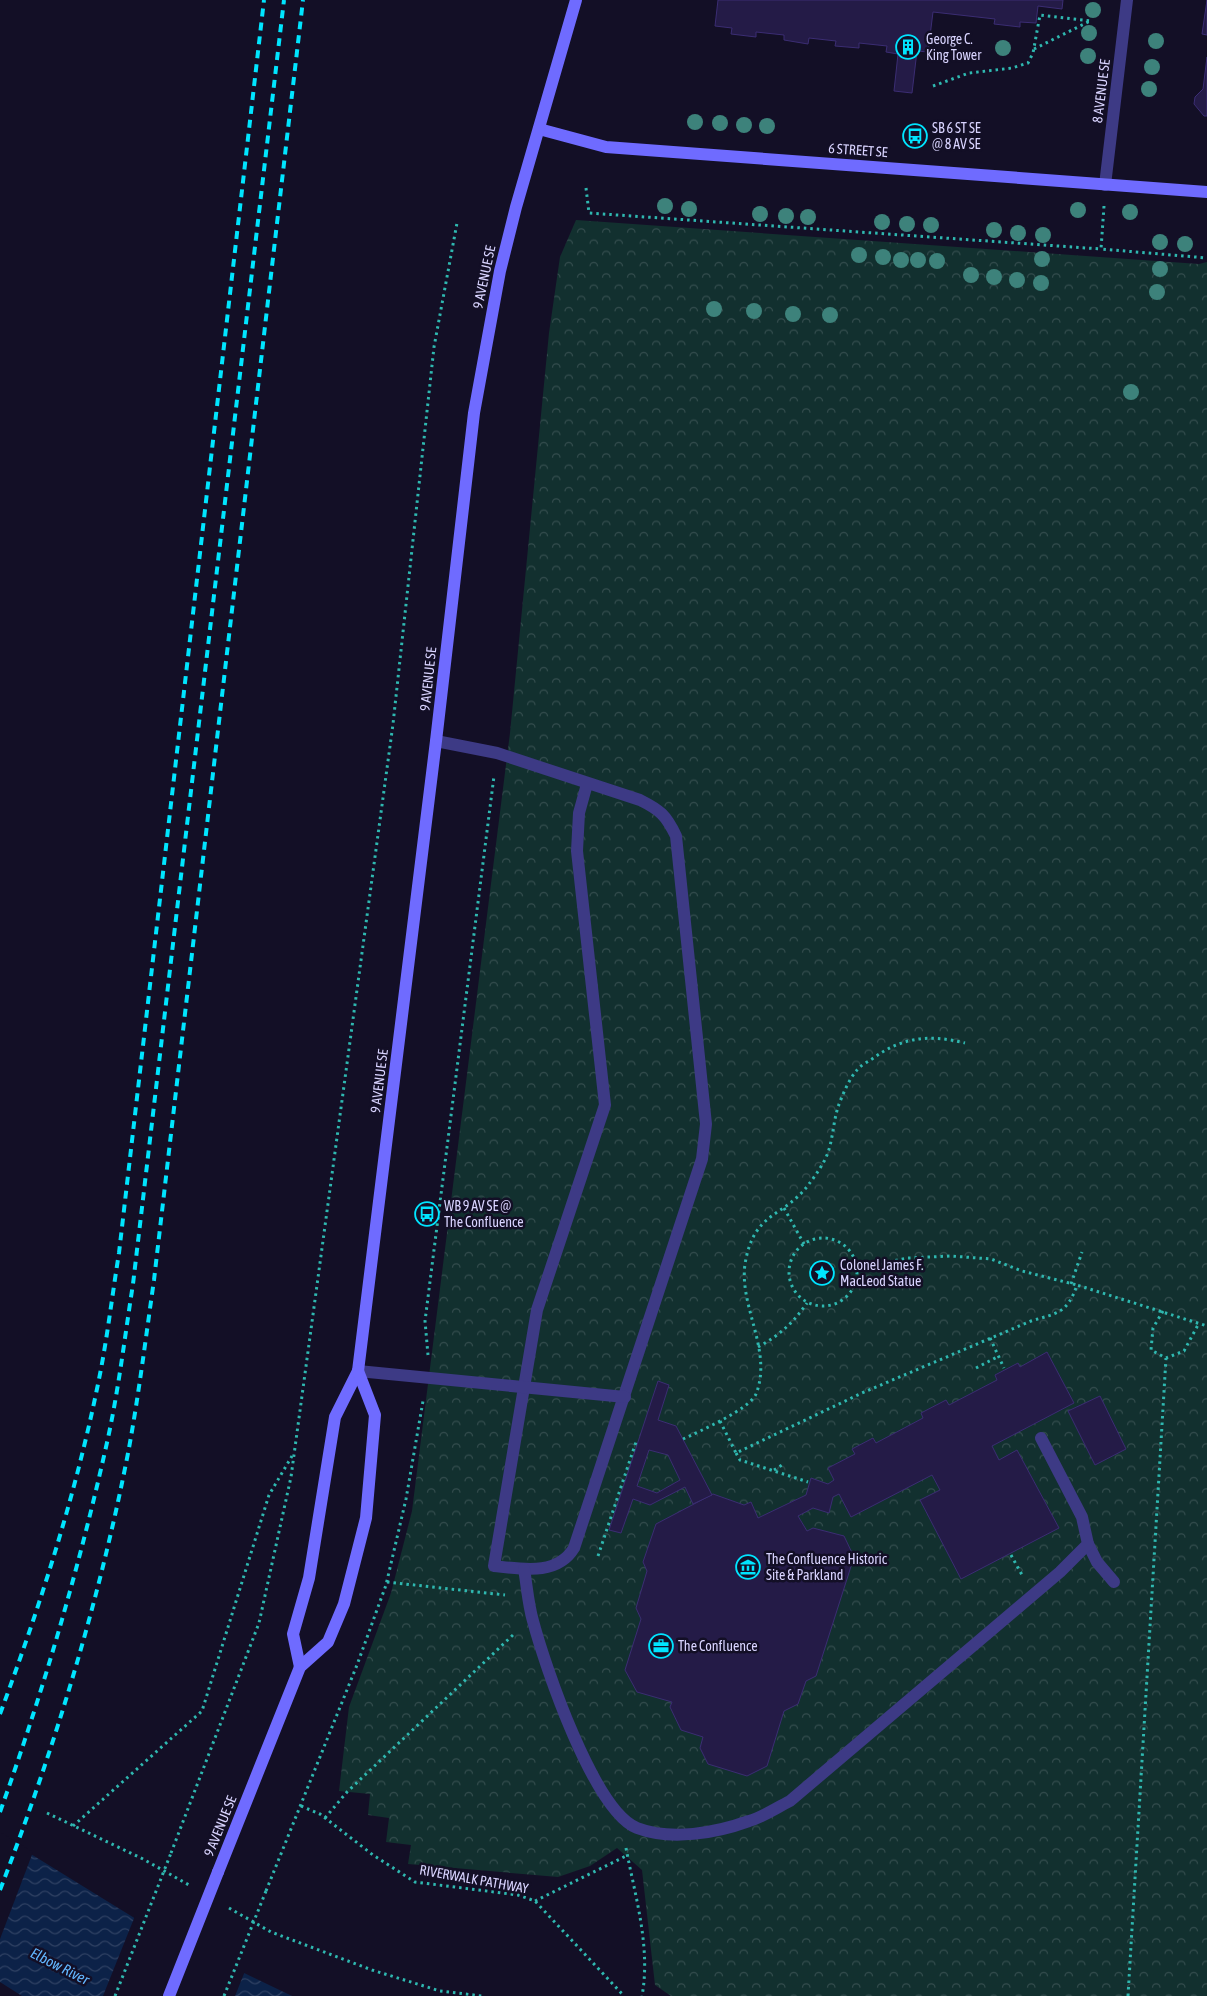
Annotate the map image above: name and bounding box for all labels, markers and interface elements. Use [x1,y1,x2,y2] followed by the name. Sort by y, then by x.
[926,31,982,63] place label: George C. King Tower
[895,34,921,60] building icon: George C. King Tower
[1089,58,1113,124] street label: 8 AVENUE SE
[932,120,981,152] place label: SB 6 ST SE @ 8 AV SE
[902,123,928,149] bus stop icon: SB 6 ST SE @ 8 AV SE
[828,140,888,160] street label: 6 STREET SE
[470,244,499,310] street label: 9 AVENUE SE
[417,646,439,712] street label: 9 AVENUE SE
[367,1048,391,1114] street label: 9 AVENUE SE
[444,1198,524,1230] place label: WB 9 AV SE @ The Confluence
[414,1201,440,1227] bus stop icon: WB 9 AV SE @ The Confluence
[840,1257,924,1289] place label: Colonel James F. MacLeod Statue
[809,1260,835,1286] place icon: Colonel James F. MacLeod Statue
[766,1551,888,1583] place label: The Confluence Historic Site & Parkland
[735,1554,761,1580] museum icon: The Confluence Historic Site & Parkland
[648,1633,674,1659] office icon: The Confluence
[678,1638,758,1654] place label: The Confluence
[201,1793,239,1859] street label: 9 AVENUE SE
[418,1862,530,1897] street label: RIVERWALK PATHWAY
[28,1944,93,1988] water label: Elbow River

